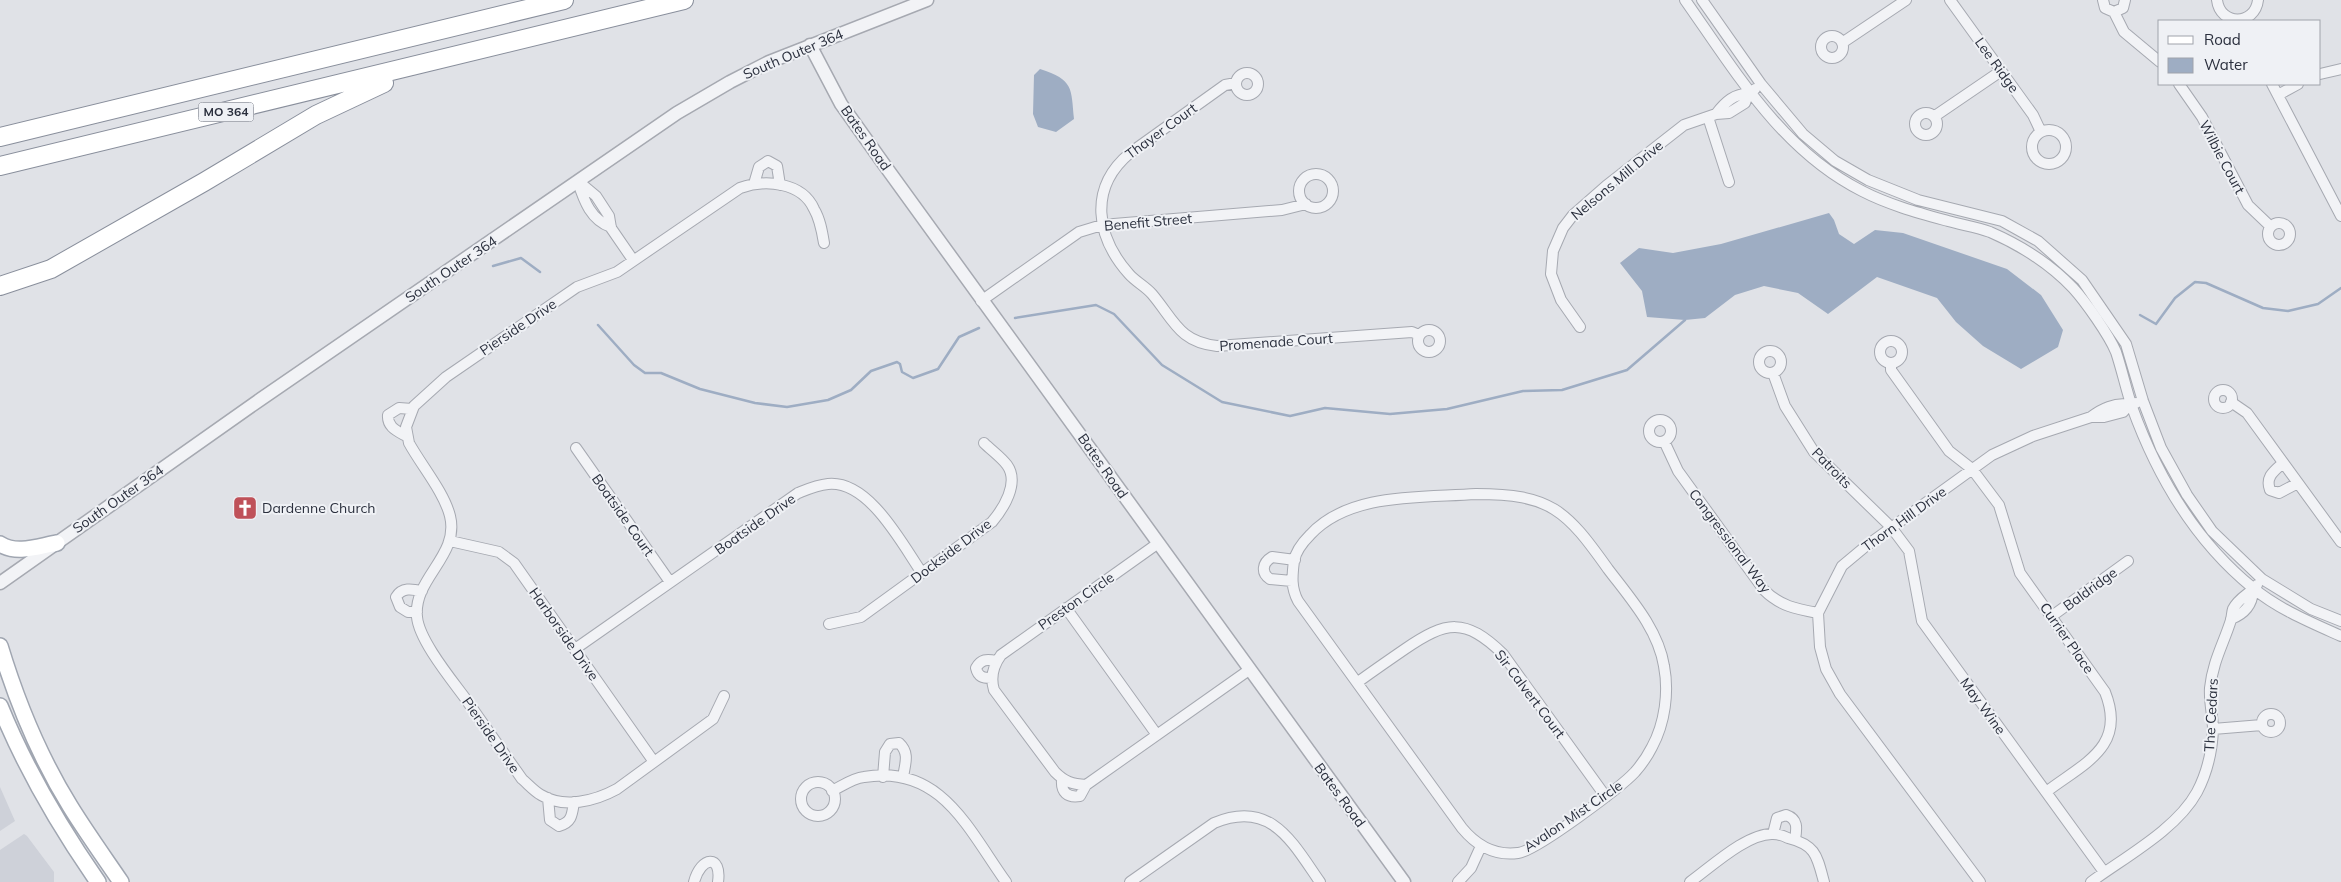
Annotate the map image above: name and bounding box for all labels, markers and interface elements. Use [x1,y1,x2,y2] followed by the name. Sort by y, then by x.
[2158,20,2321,85] legend
[740,25,846,83] street label: South Outer 364
[2204,30,2241,49] text: Road
[1971,34,2023,96] street label: Lee Ridge
[2204,55,2248,74] text: Water
[1122,99,1200,163] street label: Thayer Court
[198,102,254,121] road number: MO 364
[837,102,895,174] street label: Bates Road
[2195,117,2249,197] street label: Wilbie Court
[1567,136,1667,224] street label: Nelsons Mill Drive
[1103,209,1193,235] street label: Benefit Street
[402,231,501,306] street label: South Outer 364
[476,295,560,359] street label: Pierside Drive
[1219,329,1333,355] street label: Promenade Court
[1074,430,1132,502] street label: Bates Road
[1808,444,1856,492] street label: Patroits
[69,461,167,537] street label: South Outer 364
[588,470,658,560] street label: Boatside Court
[1858,482,1950,556] street label: Thorn Hill Drive
[1685,485,1775,597] street label: Congressional Way
[711,489,799,559] street label: Boatside Drive
[232,495,258,521] church icon: Dardenne Church
[262,499,376,517] place label: Dardenne Church
[907,515,995,587] street label: Dockside Drive
[2059,563,2121,615] street label: Baldridge
[1034,568,1118,634] street label: Preston Circle
[525,584,603,684] street label: Harborside Drive
[2036,599,2098,677] street label: Currier Place
[1491,646,1569,742] street label: Sir Calvert Court
[1956,674,2010,738] street label: May Wine
[2200,678,2222,752] street label: The Cedars
[458,693,524,777] street label: Pierside Drive
[1311,759,1369,831] street label: Bates Road
[1520,776,1626,856] street label: Avalon Mist Circle

